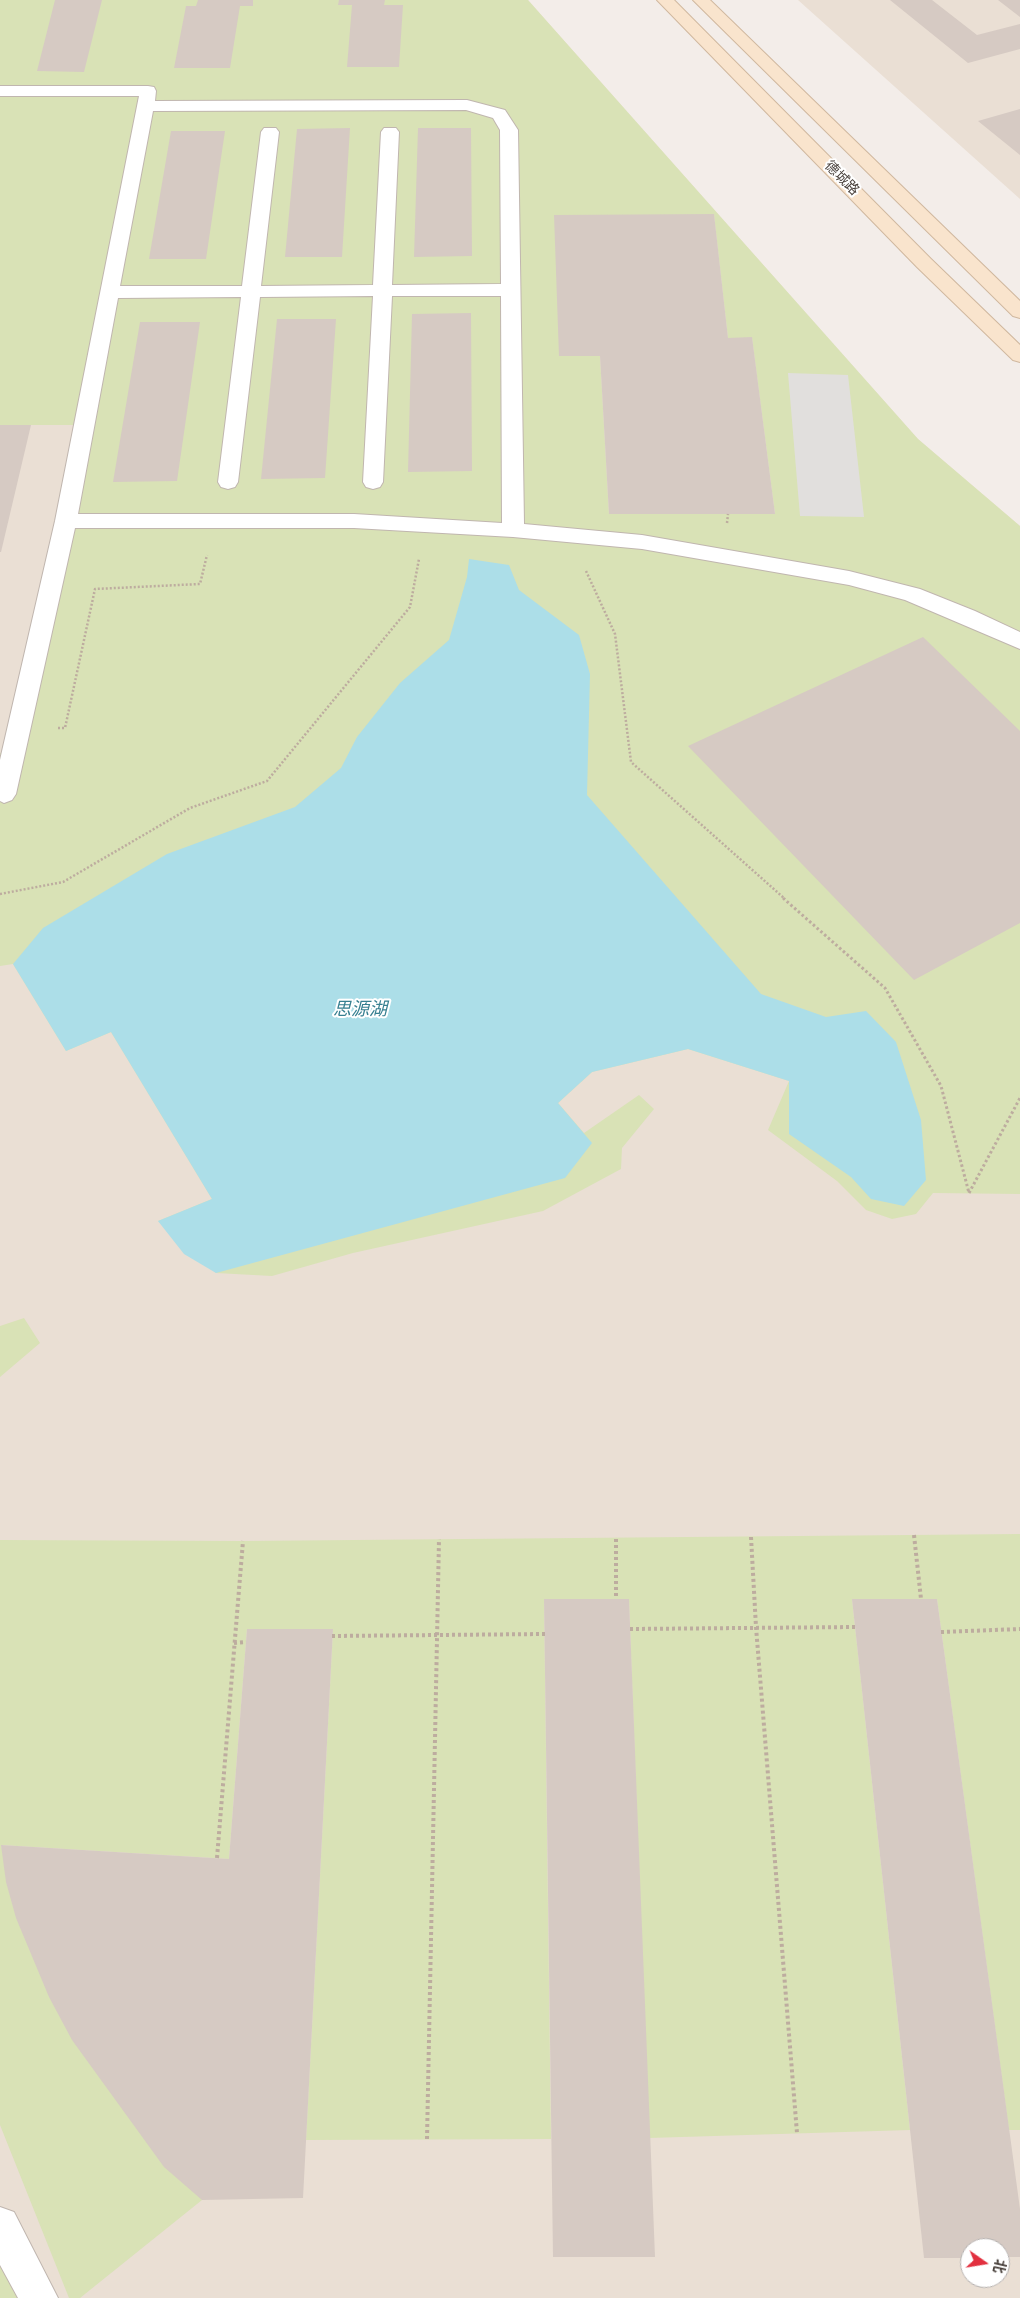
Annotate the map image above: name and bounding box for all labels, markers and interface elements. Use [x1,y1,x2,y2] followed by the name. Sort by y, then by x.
[820,158,862,200] street label: 德城路
[333,1000,387,1022] water label: 思源湖
[960,2238,1010,2288] north arrow
[987,2257,1010,2275] text: 北

